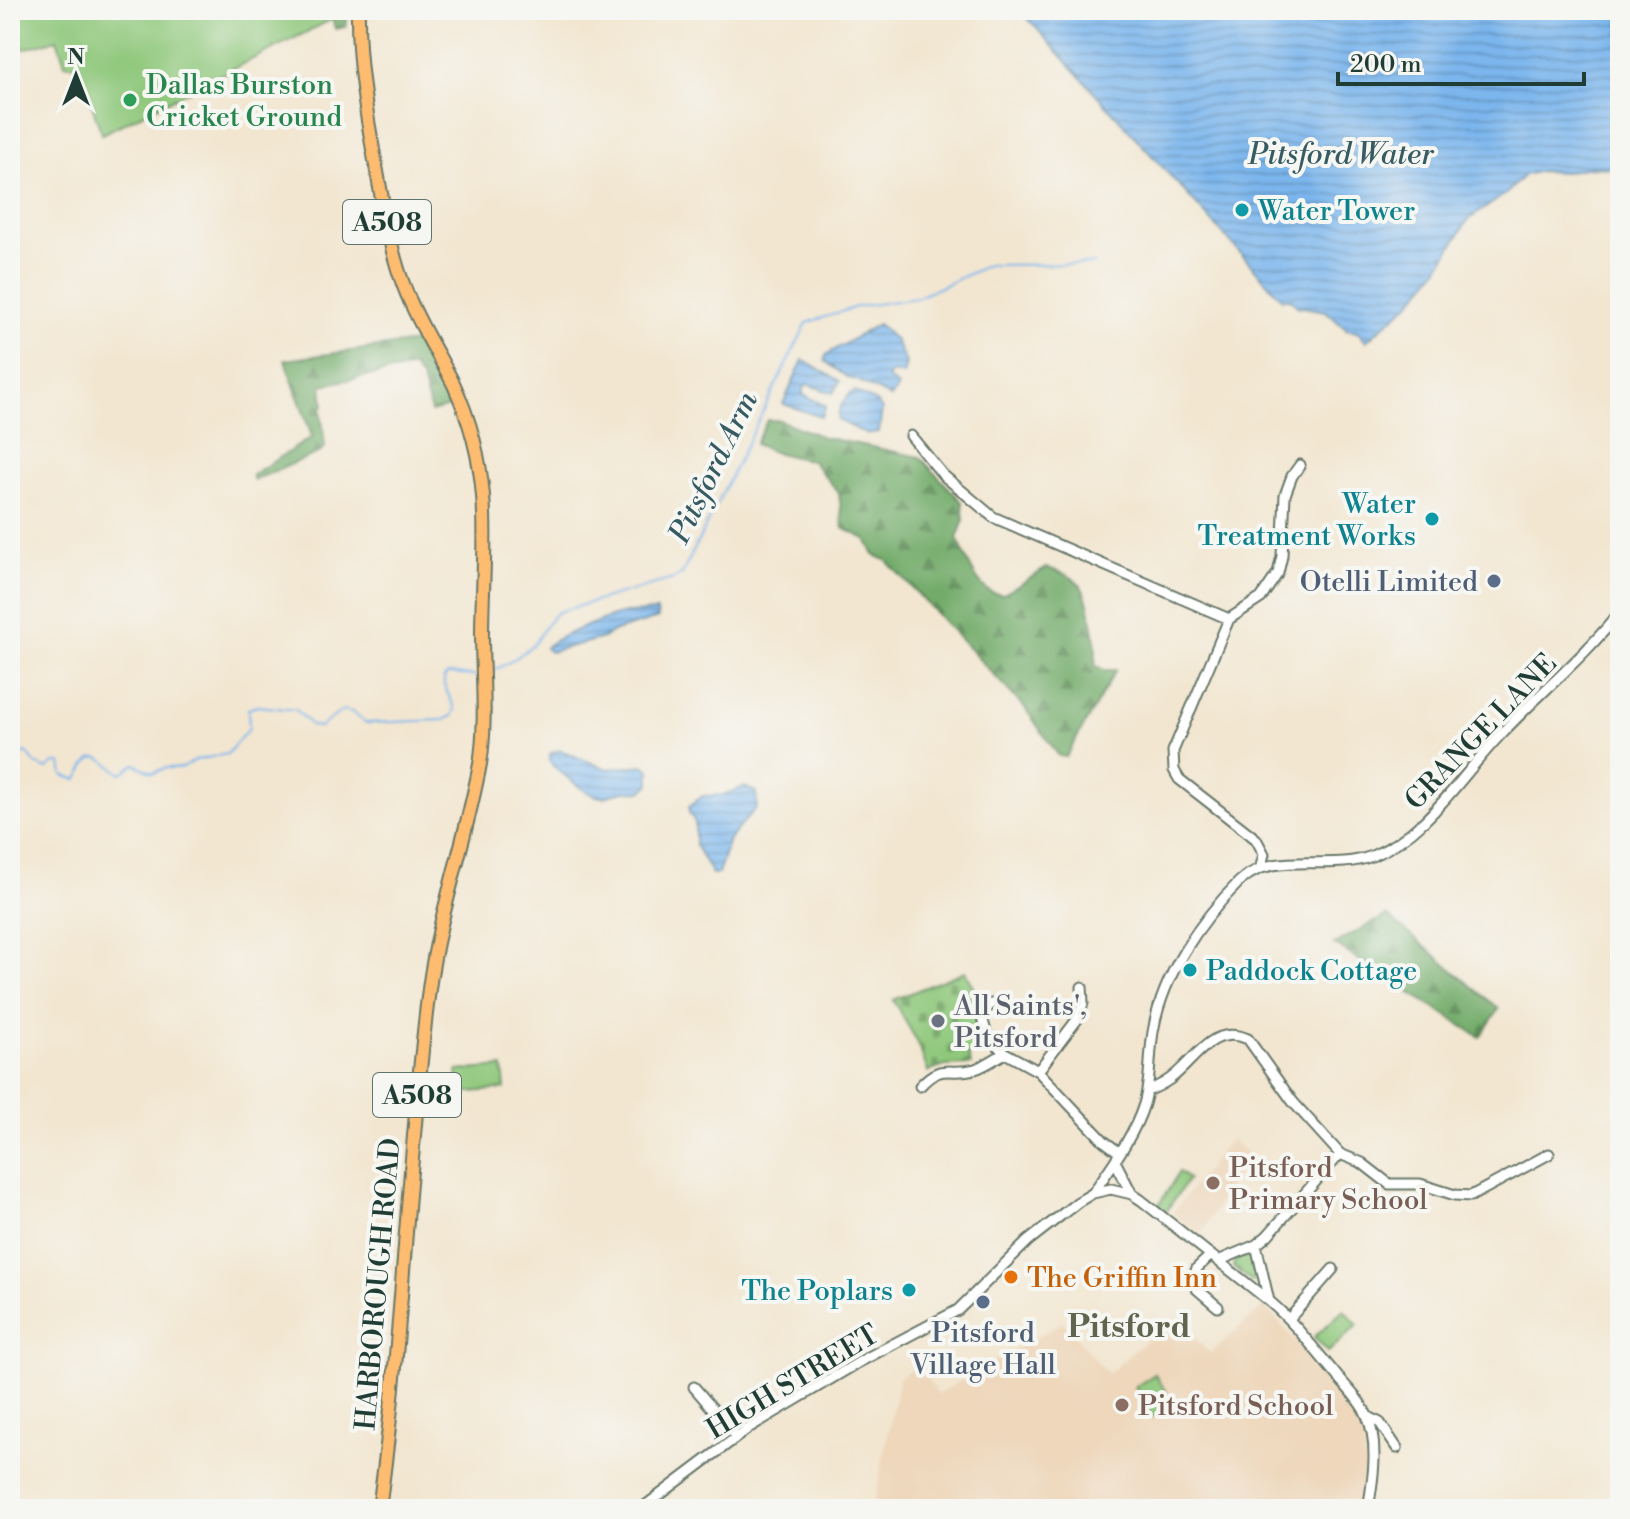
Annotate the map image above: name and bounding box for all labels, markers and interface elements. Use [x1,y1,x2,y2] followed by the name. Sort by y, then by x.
[36,36,116,116] north arrow
[1338,36,1584,86] scale bar
[67,44,85,71] text: N
[1350,50,1421,80] text: 200 m
[146,68,342,135] place label: Dallas Burston Cricket Ground
[121,91,139,109] marker: Dallas Burston Cricket Ground
[1247,136,1435,174] water label: Pitsford Water
[1257,194,1415,229] place label: Water Tower
[343,200,431,244] road number: A508
[1233,201,1251,219] marker: Water Tower
[660,385,767,551] water label: Pitsford Arm
[1197,487,1416,554] place label: Water Treatment Works
[1423,510,1441,528] marker: Water Treatment Works
[1300,565,1478,600] place label: Otelli Limited
[1485,572,1503,590] marker: Otelli Limited
[1398,647,1564,818] street label: GRANGE LANE
[1206,954,1417,989] place label: Paddock Cottage
[1181,961,1199,979] marker: Paddock Cottage
[953,989,1087,1056] place label: All Saints', Pitsford
[929,1012,947,1030] marker: All Saints', Pitsford
[373,1073,461,1117] road number: A508
[348,1137,409,1432] street label: HARBOROUGH ROAD
[1229,1151,1428,1218] place label: Pitsford Primary School
[1204,1174,1222,1192] marker: Pitsford Primary School
[1027,1261,1217,1296] place label: The Griffin Inn
[1002,1268,1020,1286] marker: The Griffin Inn
[741,1274,893,1309] place label: The Poplars
[900,1281,918,1299] marker: The Poplars
[974,1293,992,1311] marker: Pitsford Village Hall
[1067,1307,1191,1347] district label: Pitsford
[909,1316,1056,1383] place label: Pitsford Village Hall
[700,1317,885,1447] street label: HIGH STREET
[1138,1389,1334,1424] place label: Pitsford School
[1113,1396,1131,1414] marker: Pitsford School

